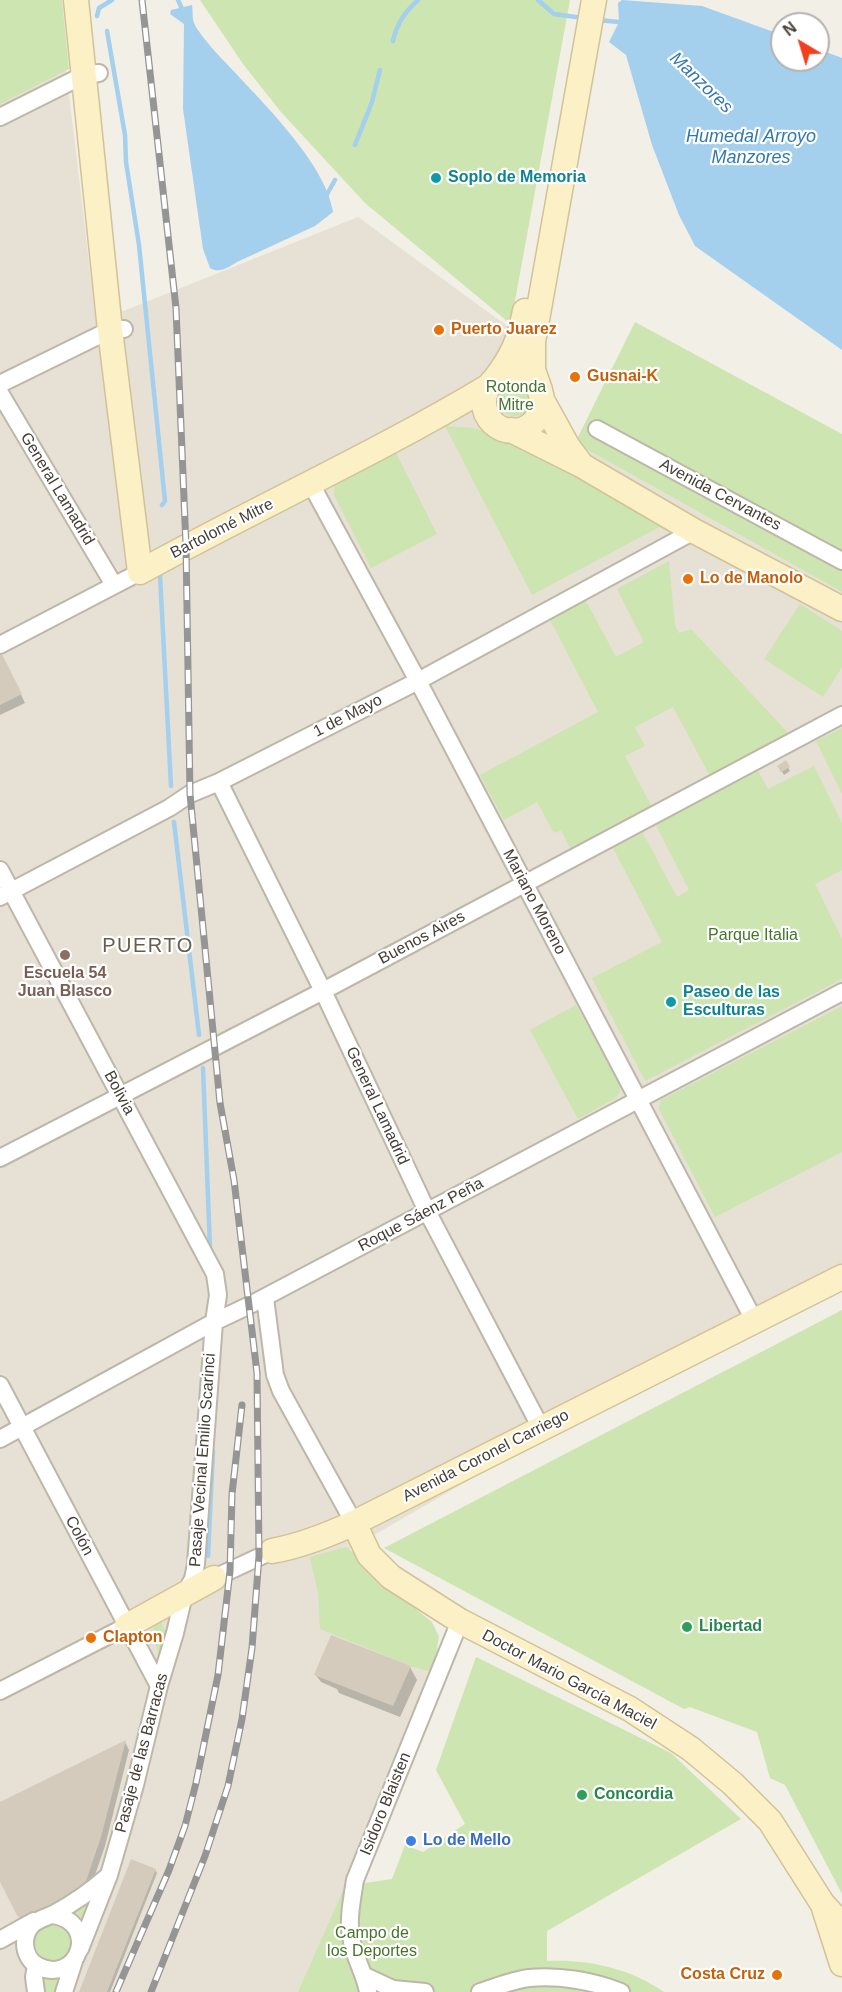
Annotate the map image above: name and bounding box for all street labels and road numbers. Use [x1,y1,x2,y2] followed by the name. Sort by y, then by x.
[16,429,98,549] street label: General Lamadrid
[656,455,784,535] street label: Avenida Cervantes
[167,495,277,563] street label: Bartolomé Mitre
[310,690,386,742] street label: 1 de Mayo
[498,846,570,958] street label: Mariano Moreno
[375,907,469,969] street label: Buenos Aires
[341,1044,413,1168] street label: General Lamadrid
[99,1068,139,1118] street label: Bolivia
[355,1174,487,1256] street label: Roque Sáenz Peña
[186,1352,220,1568] street label: Pasaje Vecinal Emilio Scarinci
[400,1406,572,1506] street label: Avenida Coronel Carriego
[61,1513,97,1559] street label: Colón
[479,1626,659,1734] street label: Doctor Mario García Maciel
[111,1671,173,1835] street label: Pasaje de las Barracas
[357,1750,415,1858] street label: Isidoro Blaisten

